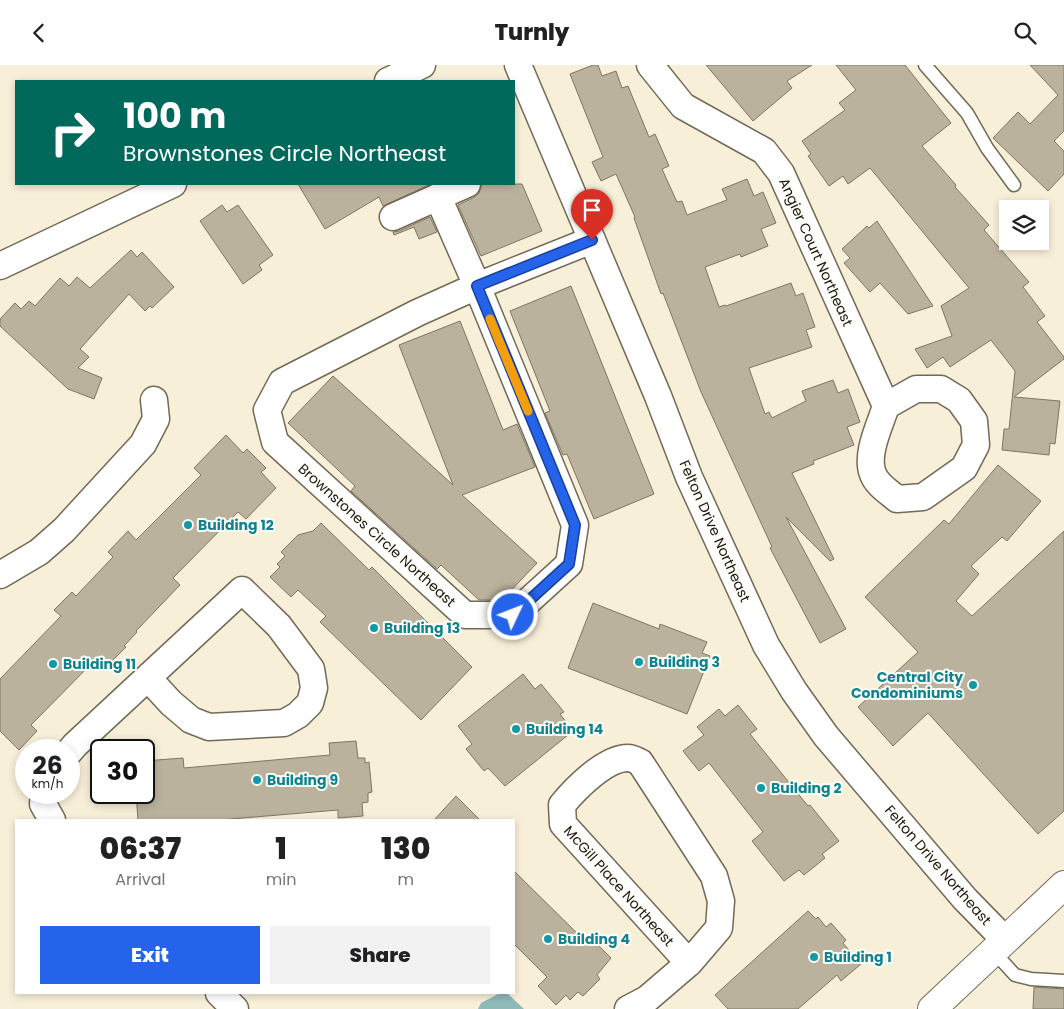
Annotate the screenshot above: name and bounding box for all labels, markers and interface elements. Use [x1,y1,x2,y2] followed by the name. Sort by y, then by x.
[495,17,569,48] text: Turnly
[25,19,53,47] icon: back
[1011,19,1039,47] icon: search
[123,91,226,140] text: 100 m
[40,100,105,165] icon: right
[123,138,446,169] text: Brownstones Circle Northeast
[774,175,858,329] street label: Angier Court Northeast
[571,189,613,240] pin
[578,196,606,224] icon: arrive
[999,200,1049,250] map controls
[999,200,1049,250] button: layers
[675,457,755,605] street label: Felton Drive Northeast
[294,459,460,611] street label: Brownstones Circle Northeast
[198,515,274,535] place label: Building 12
[182,519,194,531] marker: Building 12
[486,588,538,640] position arrow
[384,618,460,638] place label: Building 13
[368,622,380,634] marker: Building 13
[649,652,720,672] place label: Building 3
[63,654,136,674] place label: Building 11
[633,656,645,668] marker: Building 3
[47,658,59,670] marker: Building 11
[851,667,963,703] place label: Central City Condominiums
[967,679,979,691] marker: Central City Condominiums
[526,719,603,739] place label: Building 14
[510,723,522,735] marker: Building 14
[90,739,155,804] speed limit sign: 30
[32,748,63,783] text: 26
[267,770,338,790] place label: Building 9
[251,774,263,786] marker: Building 9
[32,775,63,792] text: km/h
[771,778,841,798] place label: Building 2
[755,782,767,794] marker: Building 2
[880,801,996,929] street label: Felton Drive Northeast
[559,821,679,951] street label: McGill Place Northeast
[99,827,181,870] text: 06:37
[275,827,287,870] text: 1
[381,827,431,870] text: 130
[115,868,166,891] text: Arrival
[266,868,296,891] text: min
[397,868,414,891] text: m
[40,926,260,984] button: Exit
[270,926,490,984] button: Share
[558,929,630,949] place label: Building 4
[542,933,554,945] marker: Building 4
[824,947,892,967] place label: Building 1
[808,951,820,963] marker: Building 1

